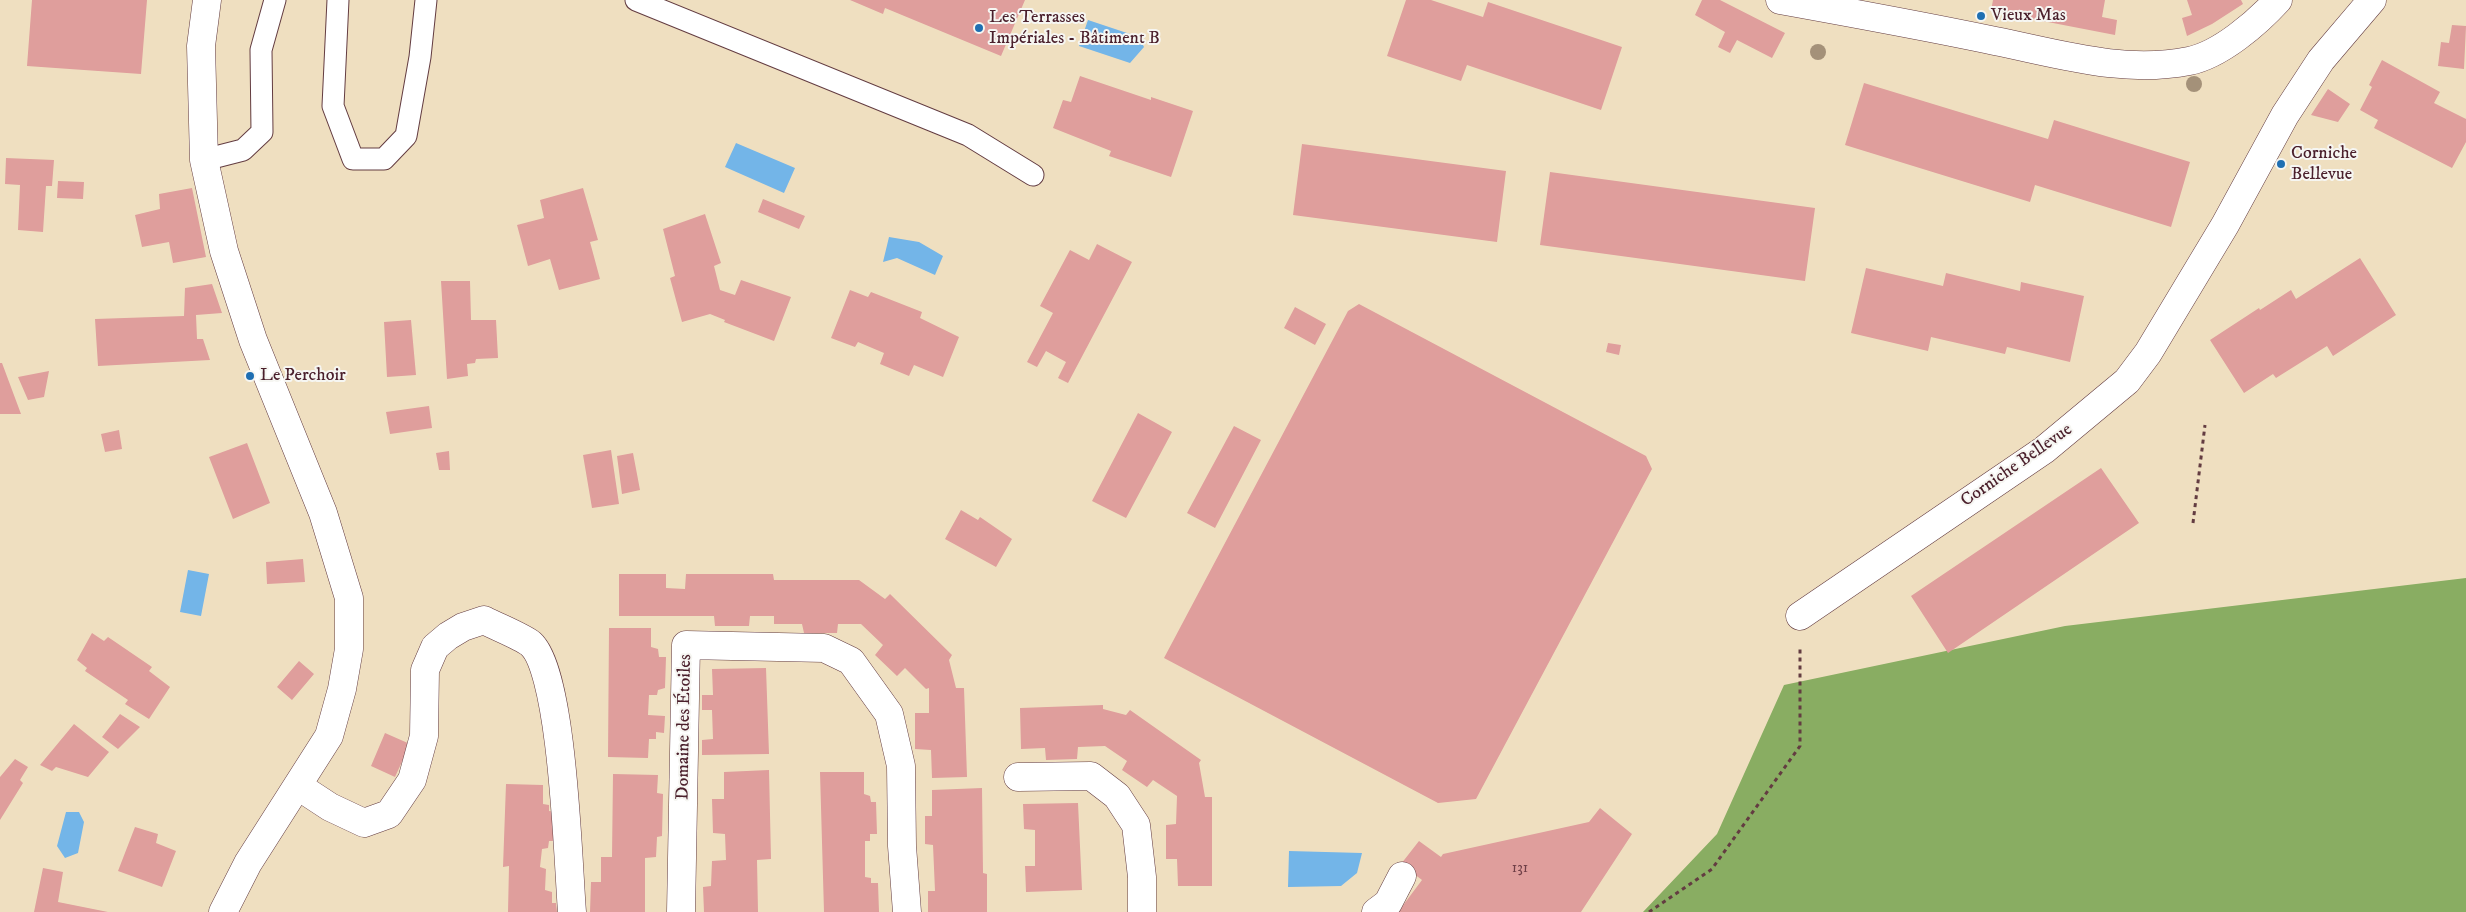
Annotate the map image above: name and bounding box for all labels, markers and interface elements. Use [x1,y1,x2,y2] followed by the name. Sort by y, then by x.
[1991,5,2066,27] place label: Vieux Mas
[989,7,1160,50] place label: Les Terrasses Impériales - Bâtiment B
[1975,10,1987,22] marker: Vieux Mas
[973,22,985,34] marker: Les Terrasses Impériales - Bâtiment B
[2291,143,2357,186] place label: Corniche Bellevue
[2275,158,2287,170] marker: Corniche Bellevue
[260,365,346,387] place label: Le Perchoir
[244,370,256,382] marker: Le Perchoir
[1957,420,2077,512] street label: Corniche Bellevue
[673,654,697,800] street label: Domaine des Étoiles
[1512,860,1528,878] house number: 131

